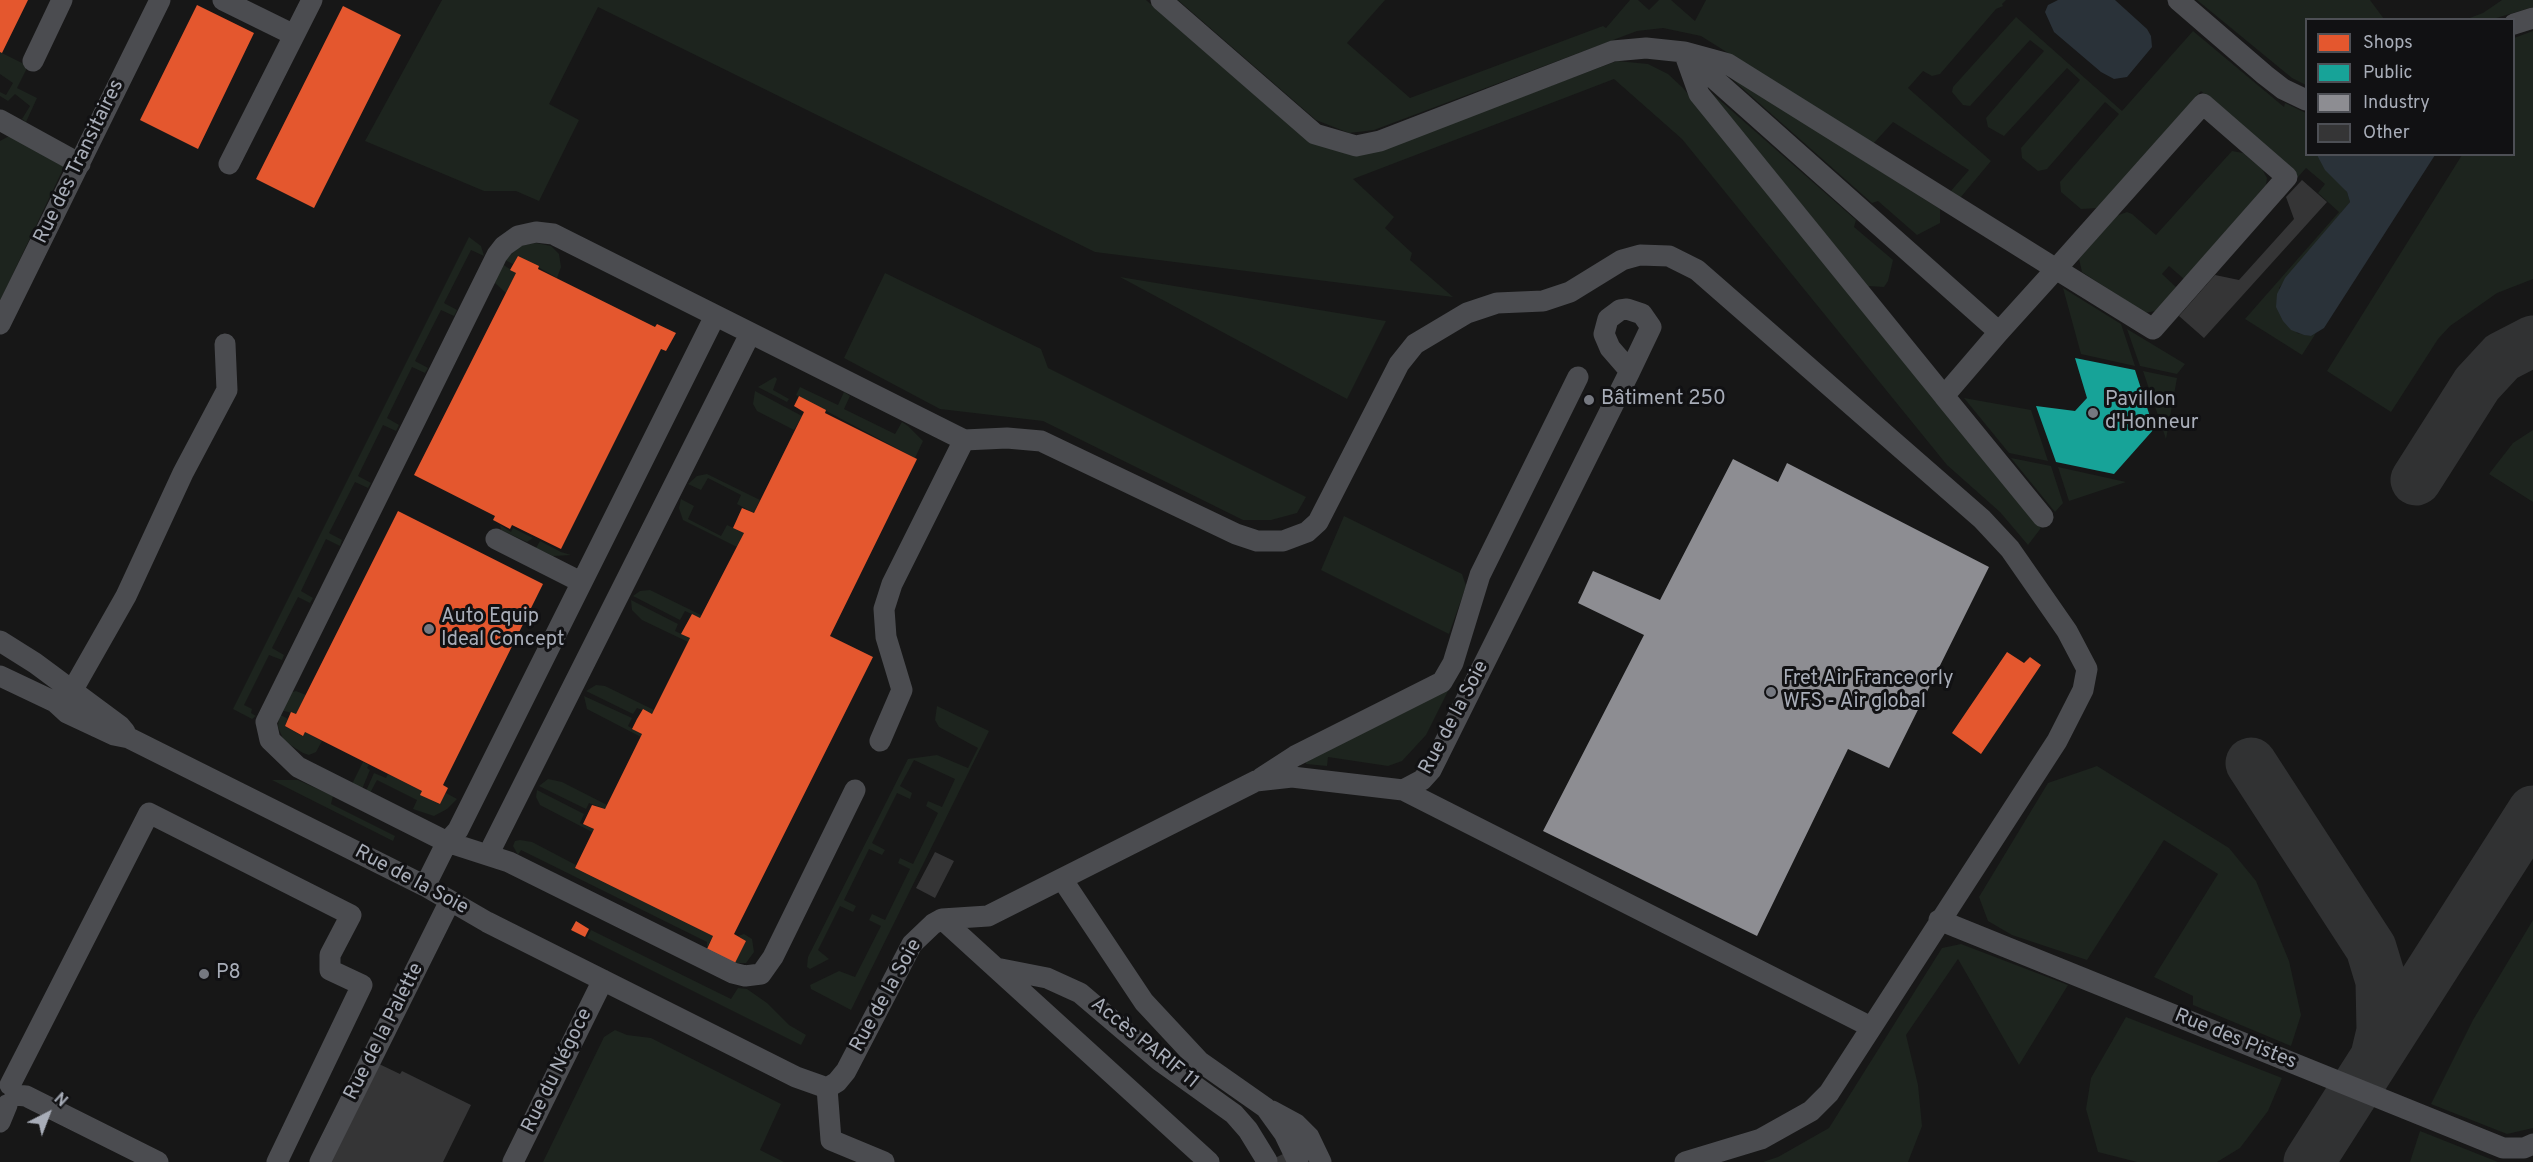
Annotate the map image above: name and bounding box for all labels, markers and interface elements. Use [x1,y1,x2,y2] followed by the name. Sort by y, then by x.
[2305,18,2515,156] legend
[2363,32,2413,55] text: Shops
[2363,62,2413,85] text: Public
[30,76,130,248] street label: Rue des Transitaires
[2363,92,2430,115] text: Industry
[2363,122,2410,145] text: Other
[1601,388,1726,412] place label: Bâtiment 250
[2105,389,2199,436] place label: Pavillon d'Honneur
[1582,393,1596,407] marker: Bâtiment 250
[2086,406,2100,420] marker: Pavillon d'Honneur
[441,606,564,653] place label: Auto Equip Ideal Concept
[422,622,436,636] marker: Auto Equip Ideal Concept
[1415,657,1495,779] street label: Rue de la Soie
[1783,668,1954,715] place label: Fret Air France orly WFS - Air global
[1764,685,1778,699] marker: Fret Air France orly WFS - Air global
[350,841,472,921] street label: Rue de la Soie
[846,935,928,1057] street label: Rue de la Soie
[340,959,430,1105] street label: Rue de la Palette
[216,962,241,986] place label: P8
[197,967,211,981] marker: P8
[1085,993,1203,1095] street label: Accès PARIF 11
[518,1005,598,1137] street label: Rue du Négoce
[2170,1005,2300,1075] street label: Rue des Pistes
[18,1084,78,1144] north arrow
[49,1089,71,1112] text: N

